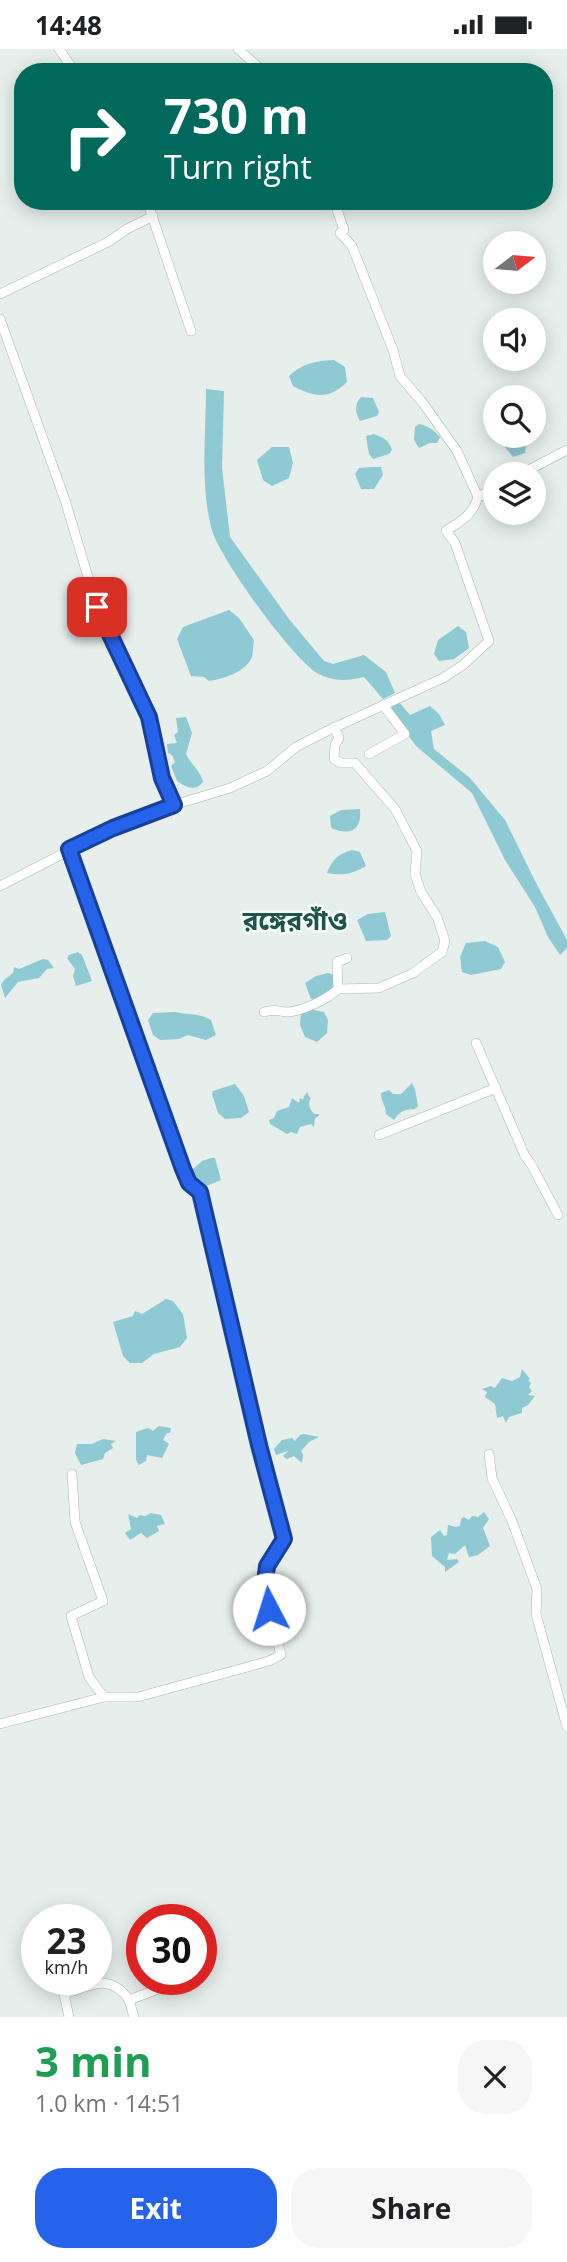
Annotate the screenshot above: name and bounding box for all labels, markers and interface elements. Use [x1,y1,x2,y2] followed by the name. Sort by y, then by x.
[35,7,102,43] text: 14:48
[164,82,309,148] text: 730 m
[49,91,140,182] icon: right
[164,145,312,188] text: Turn right
[483,231,546,294] north arrow
[483,231,546,525] map controls
[483,308,546,371] button: sound
[483,385,546,448] button: search
[483,462,546,525] button: layers
[67,577,127,637] pin
[78,588,116,626] icon: arrive
[242,902,347,938] district label: রঙ্গেরগাঁও
[232,1572,306,1646] position arrow
[126,1904,217,1995] speed limit sign: 30
[46,1917,87,1964] text: 23
[45,1955,88,1979] text: km/h
[35,2032,152,2089] text: 3 min
[458,2040,532,2114] button: close
[35,2087,183,2119] text: 1.0 km · 14:51
[35,2168,277,2248] button: Exit
[291,2168,532,2248] button: Share

